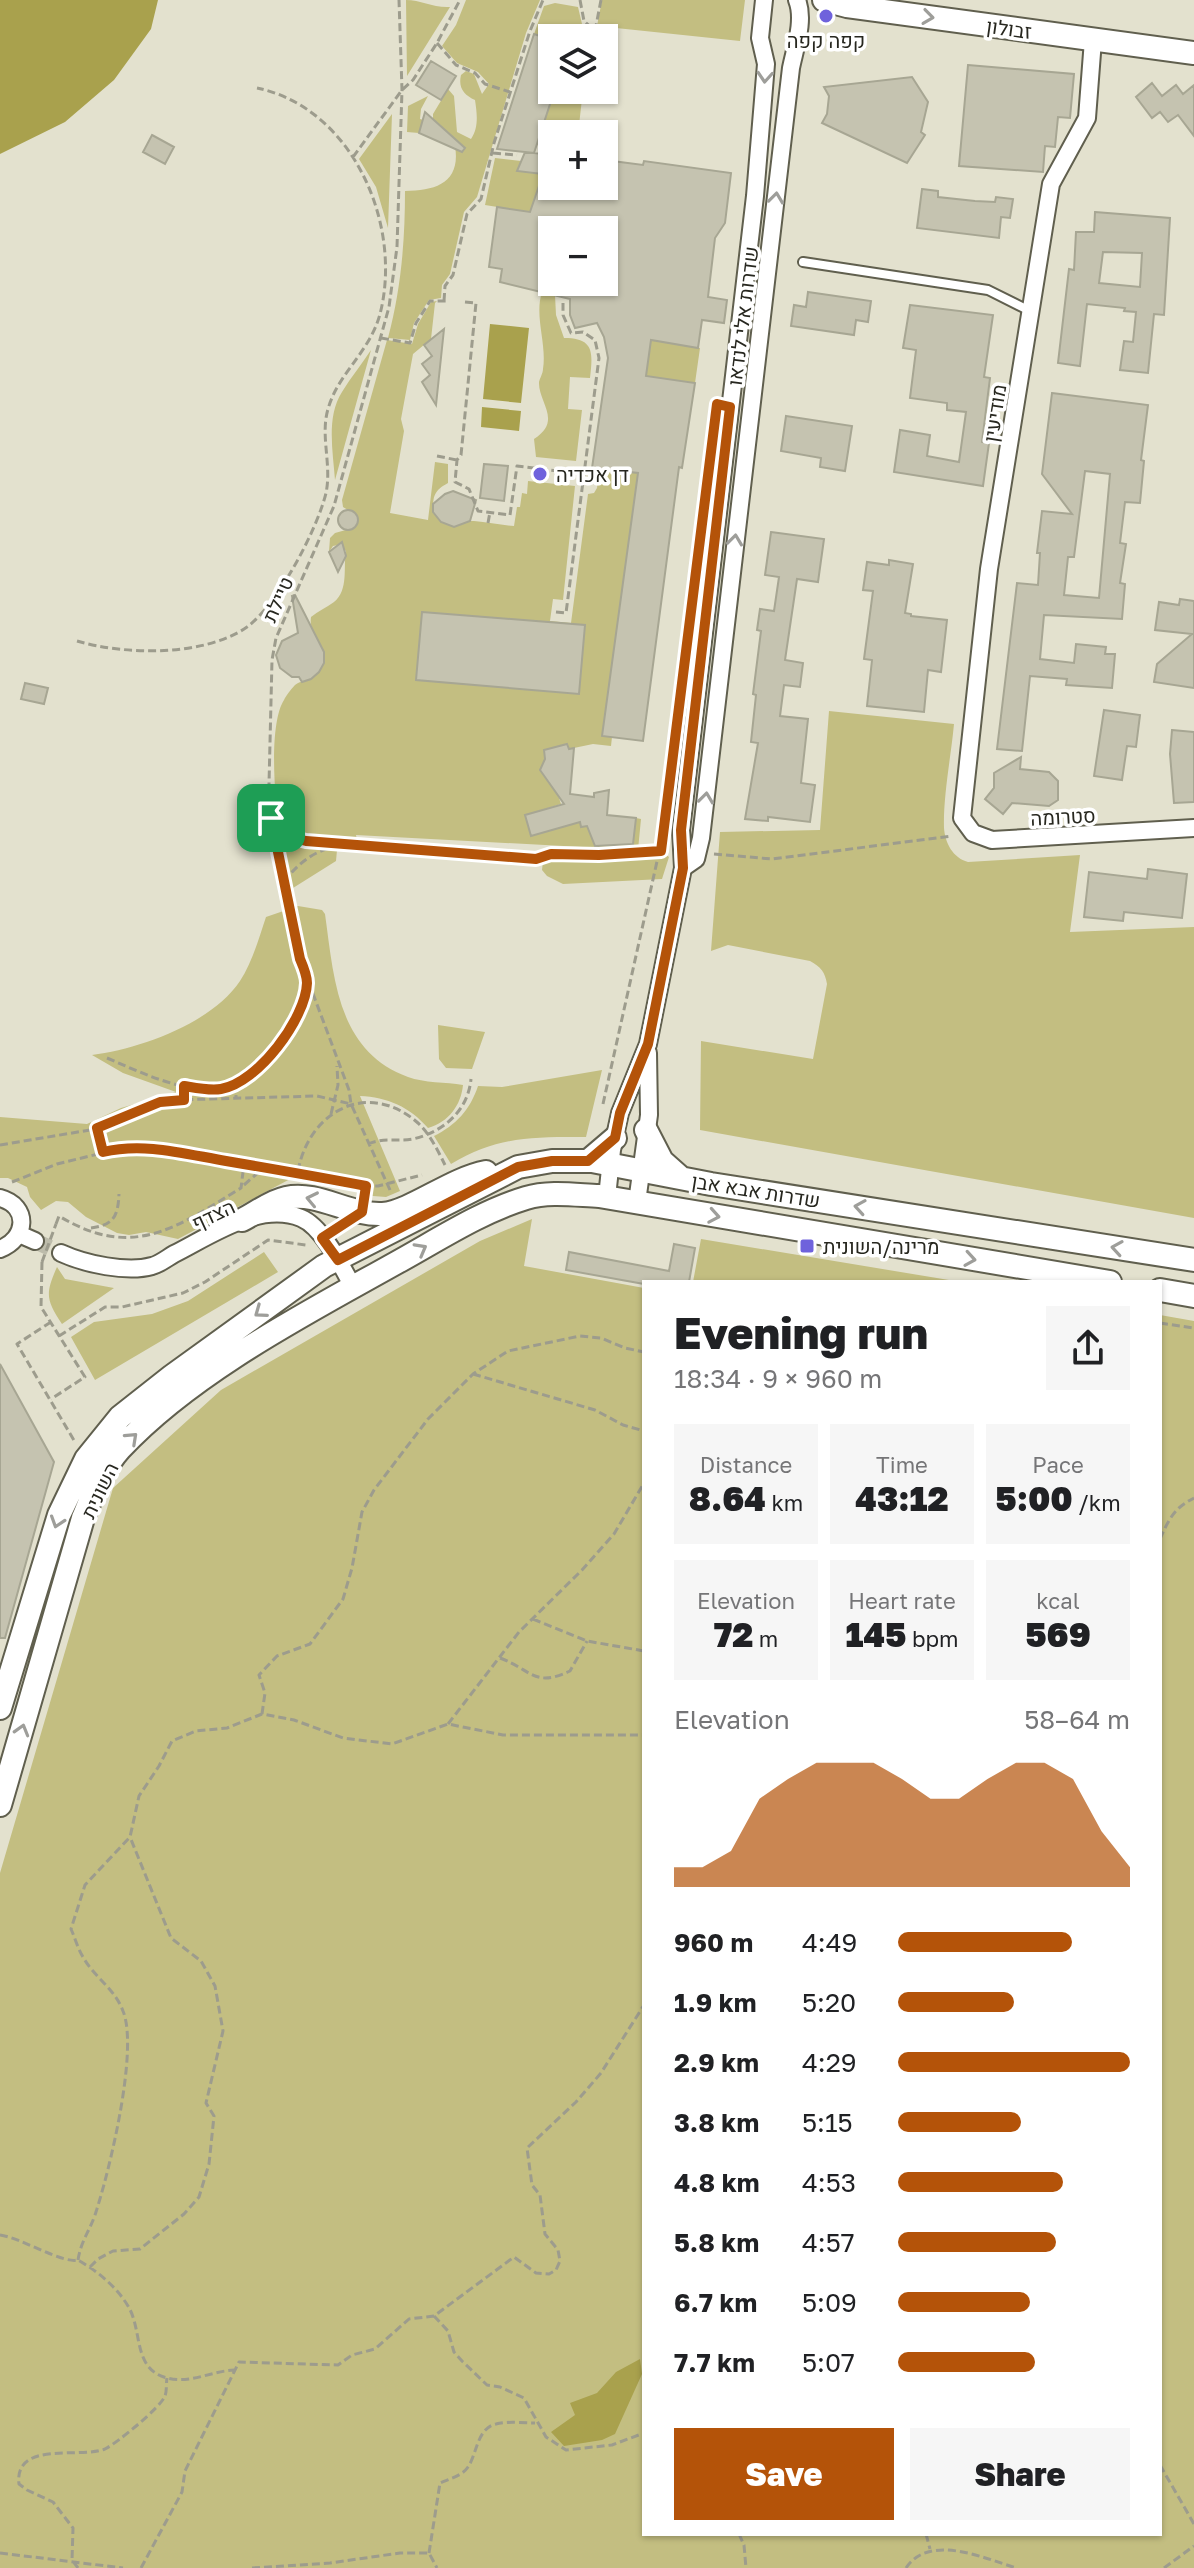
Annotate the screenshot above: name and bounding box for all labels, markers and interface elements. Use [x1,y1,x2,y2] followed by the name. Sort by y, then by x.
[817,7,835,25] marker: קפה קפה
[922,8,935,25] one-way arrow
[985,13,1033,43] street label: זבולון
[538,24,618,296] map controls
[538,24,618,104] button: layers
[787,28,865,52] place label: קפה קפה
[757,71,774,84] one-way arrow
[538,120,618,200] button: +
[767,191,784,205] one-way arrow
[538,216,618,296] button: −
[722,245,762,387] street label: שדרות אלי לנדאו
[978,382,1010,444] street label: מודיעין
[556,462,629,486] place label: דן אכדיה
[531,465,549,483] marker: דן אכדיה
[727,533,744,546] one-way arrow
[256,573,298,625] street label: טיילת
[237,784,305,852] pin
[698,791,715,804] one-way arrow
[249,796,293,840] icon: arrive
[1030,802,1096,830] street label: סטרומה
[690,1168,822,1212] street label: שדרות אבא אבן
[305,1191,319,1208] one-way arrow
[188,1194,238,1234] street label: הצדף
[853,1199,867,1216] one-way arrow
[707,1206,720,1223] one-way arrow
[823,1234,939,1258] place label: מרינה/השונית
[798,1237,816,1255] marker: מרינה/השונית
[1110,1240,1124,1257] one-way arrow
[412,1243,427,1259] one-way arrow
[963,1250,977,1267] one-way arrow
[255,1302,269,1317] one-way arrow
[674,1306,928,1359] text: Evening run
[1046,1306,1130,1390] button: share
[674,1363,882,1394] text: 18:34 · 9 × 960 m
[123,1433,138,1447] one-way arrow
[700,1451,792,1478] text: Distance
[876,1451,928,1478] text: Time
[1032,1451,1084,1478] text: Pace
[75,1458,123,1522] street label: השונית
[689,1478,766,1518] text: 8.64
[855,1478,949,1518] text: 43:12
[995,1478,1073,1518] text: 5:00
[766,1489,803,1516] text: km
[1073,1489,1121,1516] text: /km
[50,1514,66,1528] one-way arrow
[697,1587,795,1614] text: Elevation
[848,1587,956,1614] text: Heart rate
[1036,1587,1080,1614] text: kcal
[714,1614,753,1654] text: 72
[846,1614,906,1654] text: 145
[1025,1614,1091,1654] text: 569
[753,1625,778,1652] text: m
[906,1625,959,1652] text: bpm
[674,1704,790,1735] text: Elevation
[1024,1704,1130,1735] text: 58–64 m
[13,1723,29,1737] one-way arrow
[674,1927,753,1958] text: 960 m
[802,1927,857,1958] text: 4:49
[674,1987,757,2018] text: 1.9 km
[802,1987,856,2018] text: 5:20
[674,2047,759,2078] text: 2.9 km
[802,2047,856,2078] text: 4:29
[674,2107,759,2138] text: 3.8 km
[802,2107,853,2138] text: 5:15
[674,2167,760,2198] text: 4.8 km
[802,2167,856,2198] text: 4:53
[674,2227,759,2258] text: 5.8 km
[802,2227,855,2258] text: 4:57
[674,2287,757,2318] text: 6.7 km
[802,2287,857,2318] text: 5:09
[674,2347,755,2378] text: 7.7 km
[802,2347,855,2378] text: 5:07
[674,2428,894,2520] button: Save
[910,2428,1130,2520] button: Share

